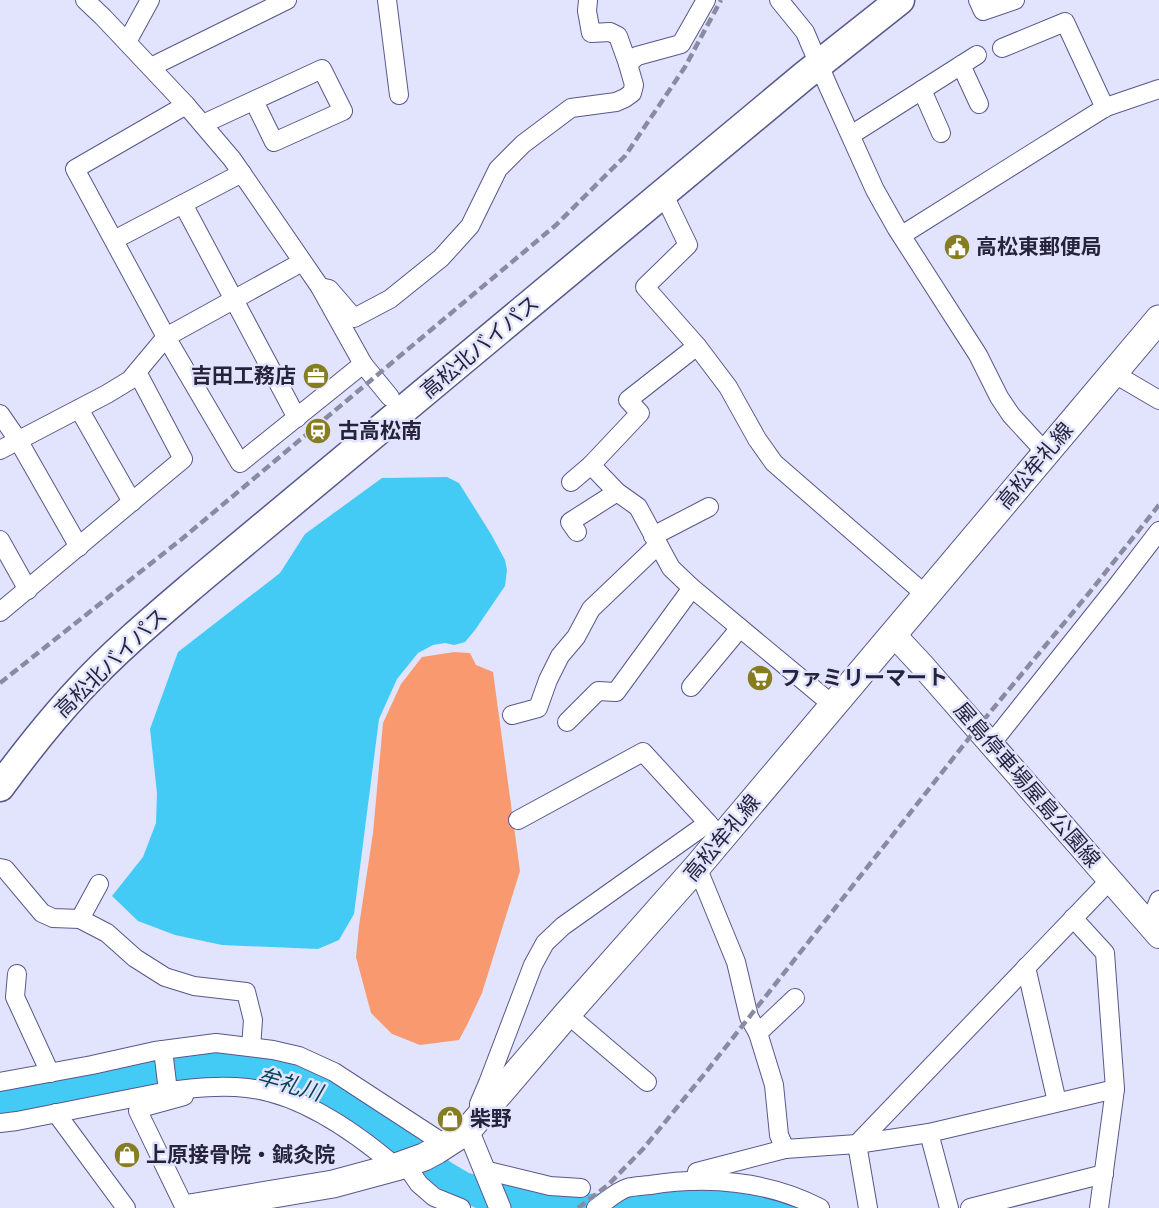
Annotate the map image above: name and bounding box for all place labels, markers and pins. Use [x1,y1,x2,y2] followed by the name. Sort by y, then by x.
[942,232,972,262] public building icon: 高松東郵便局
[976,234,1102,259] place label: 高松東郵便局
[301,361,331,391] office icon: 吉田工務店
[191,363,296,388] place label: 吉田工務店
[303,416,333,446] station icon: 古高松南
[338,418,422,443] place label: 古高松南
[745,663,775,693] supermarket icon: ファミリーマート
[780,665,948,690] place label: ファミリーマート
[435,1104,465,1134] shop icon: 柴野
[470,1106,512,1131] place label: 柴野
[112,1140,142,1170] shop icon: 上原接骨院・鍼灸院
[146,1142,335,1167] place label: 上原接骨院・鍼灸院

